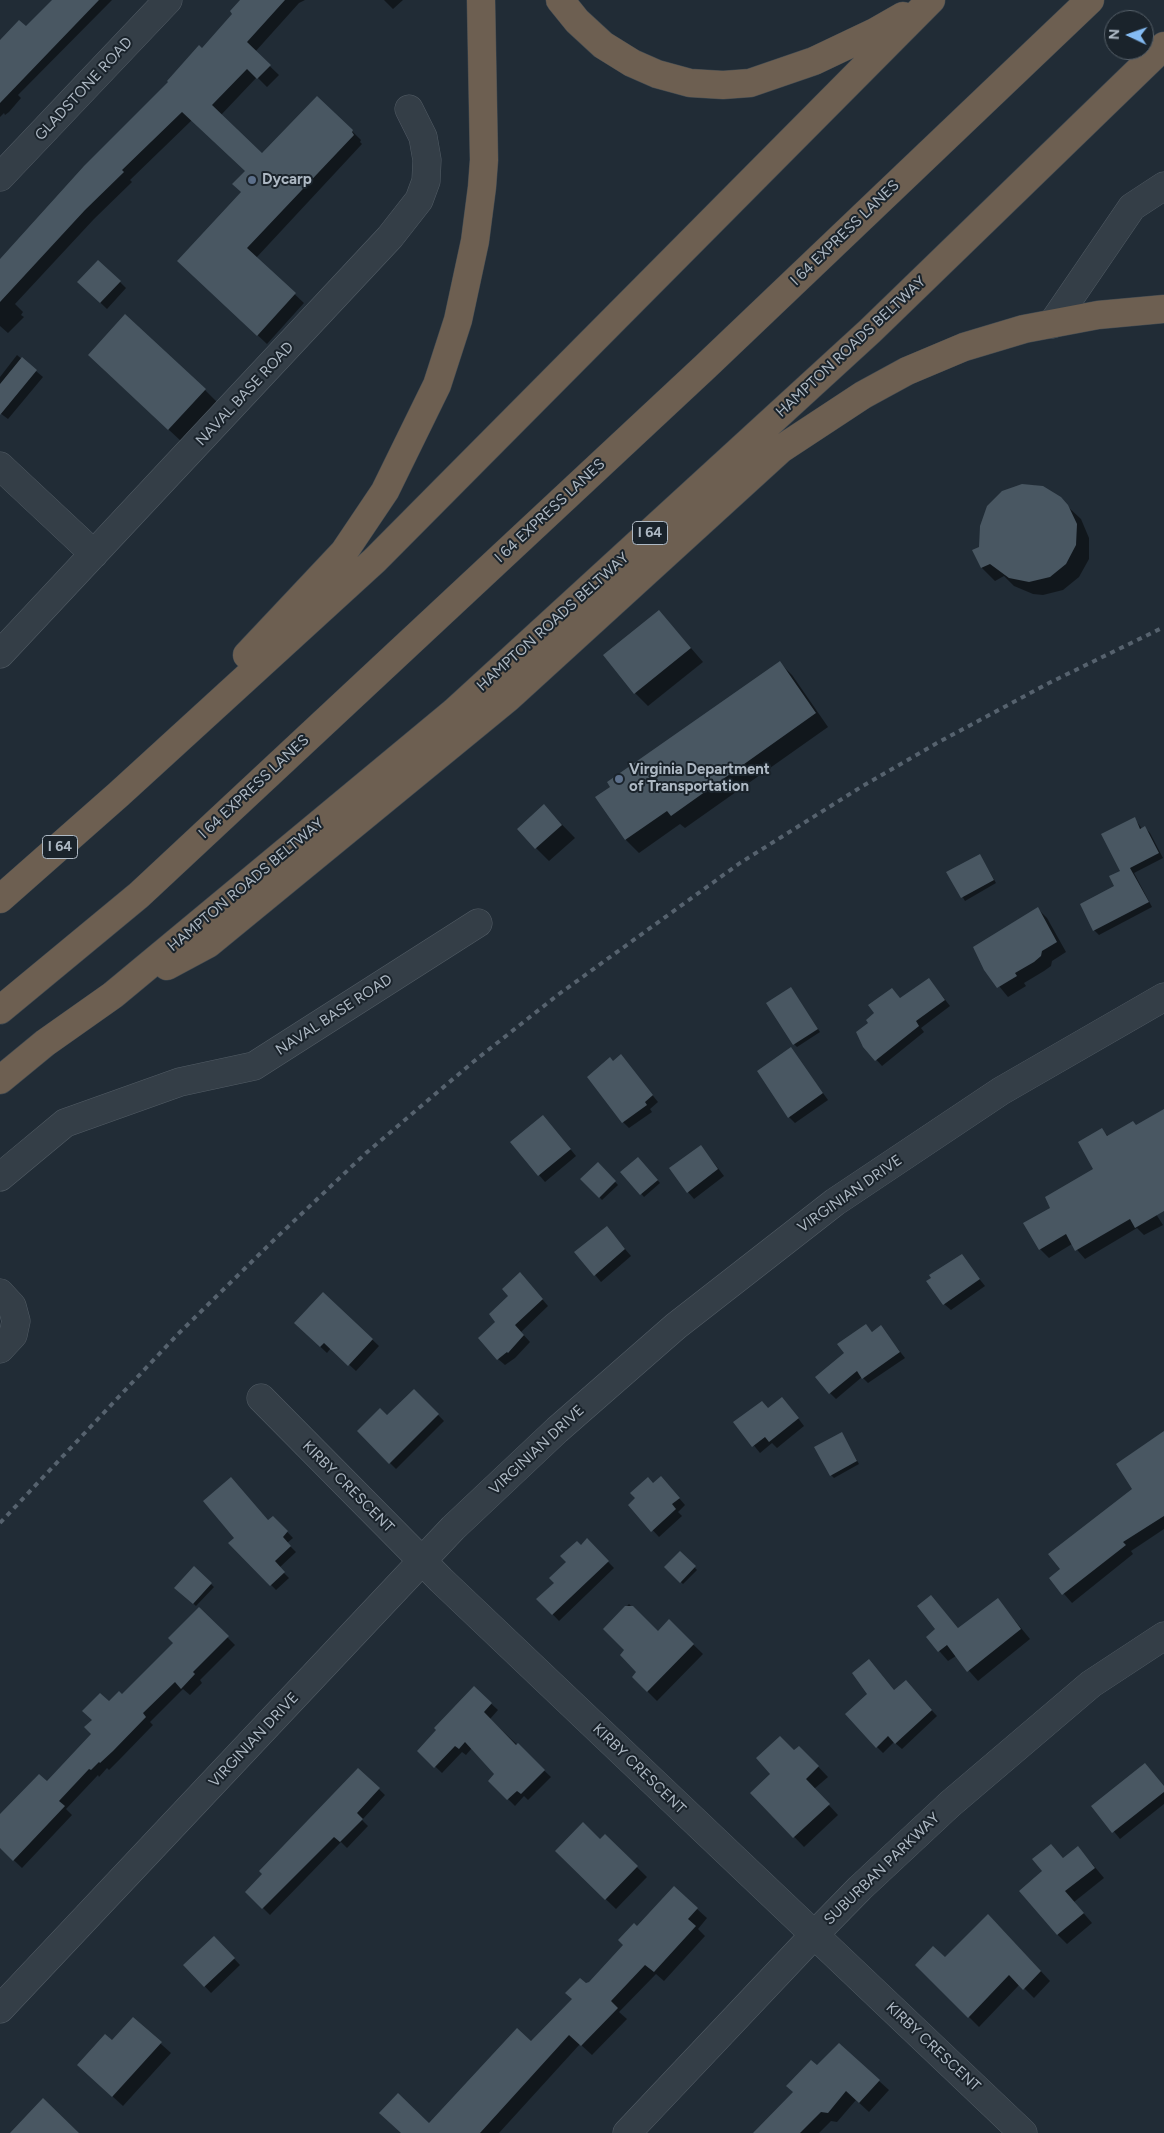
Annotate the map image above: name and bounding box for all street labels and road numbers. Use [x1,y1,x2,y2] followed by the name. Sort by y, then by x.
[32,34,136,144] street label: GLADSTONE ROAD
[787,176,903,290] street label: I 64 EXPRESS LANES
[772,273,930,421] street label: HAMPTON ROADS BELTWAY
[192,338,298,450] street label: NAVAL BASE ROAD
[491,455,609,567] street label: I 64 EXPRESS LANES
[632,522,668,544] road number: I 64
[473,549,633,695] street label: HAMPTON ROADS BELTWAY
[195,731,313,843] street label: I 64 EXPRESS LANES
[164,814,328,956] street label: HAMPTON ROADS BELTWAY
[42,836,78,859] road number: I 64
[272,971,396,1059] street label: NAVAL BASE ROAD
[794,1151,906,1237] street label: VIRGINIAN DRIVE
[486,1401,588,1499] street label: VIRGINIAN DRIVE
[298,1437,398,1537] street label: KIRBY CRESCENT
[205,1689,303,1791] street label: VIRGINIAN DRIVE
[589,1720,689,1818] street label: KIRBY CRESCENT
[820,1809,944,1929] street label: SUBURBAN PARKWAY
[882,1999,984,2095] street label: KIRBY CRESCENT

